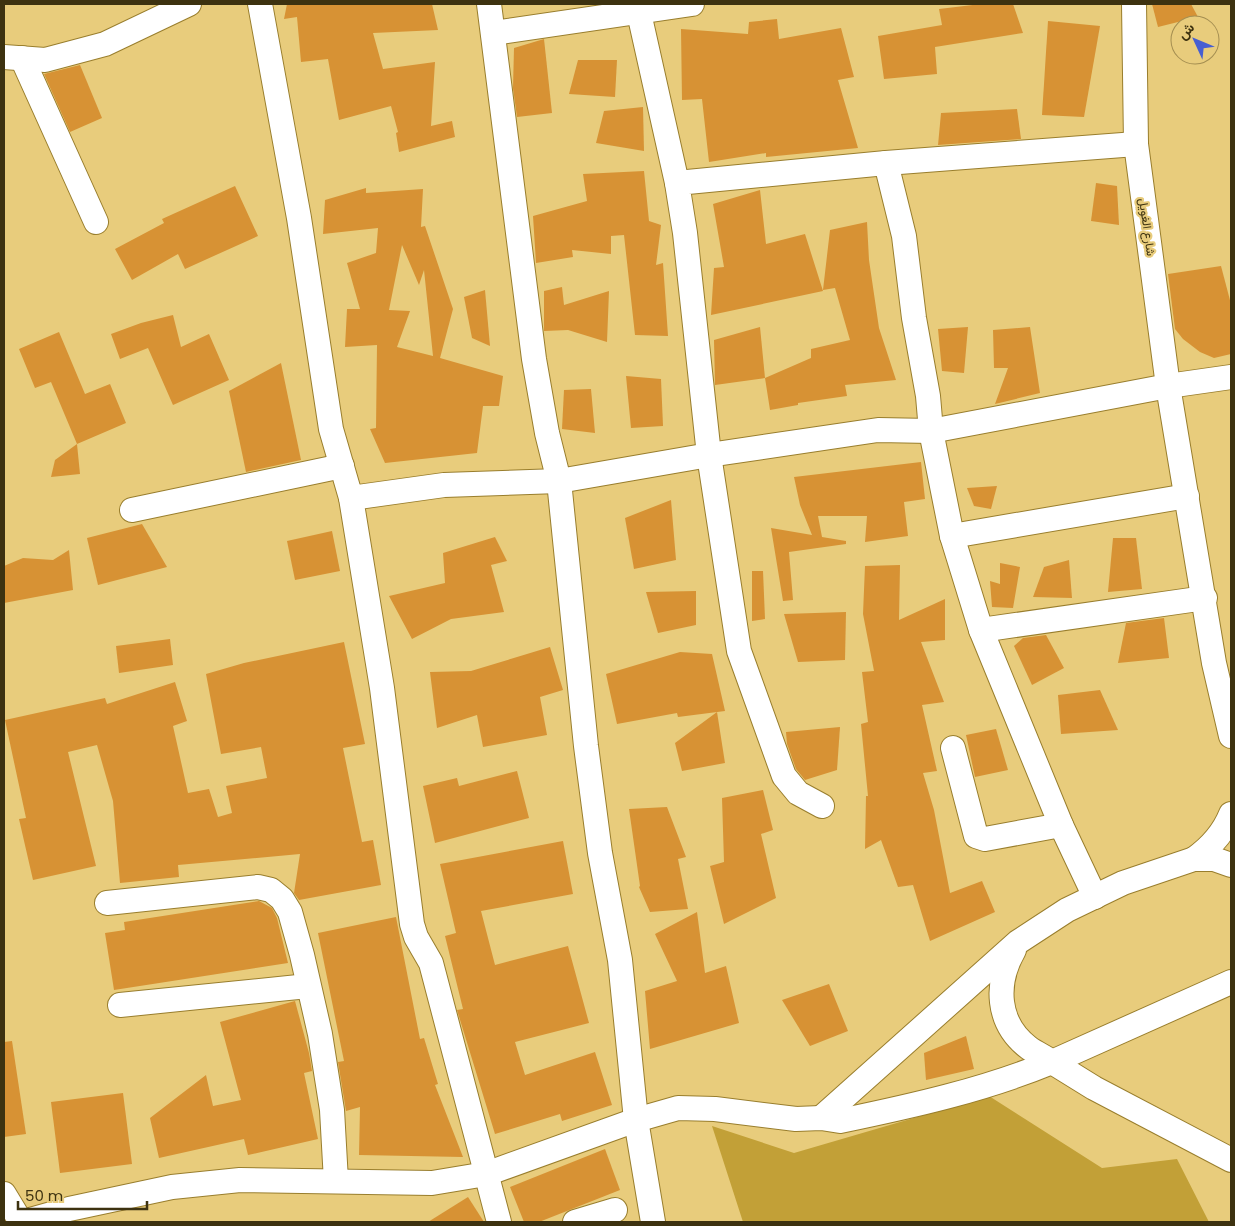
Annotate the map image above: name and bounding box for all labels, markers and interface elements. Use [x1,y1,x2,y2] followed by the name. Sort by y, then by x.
[1170,15,1220,65] north arrow
[1173,18,1199,44] text: ش
[1134,197,1160,257] street label: شارع الغويل
[18,1178,146,1210] scale bar
[25,1185,63,1206] text: 50 m

